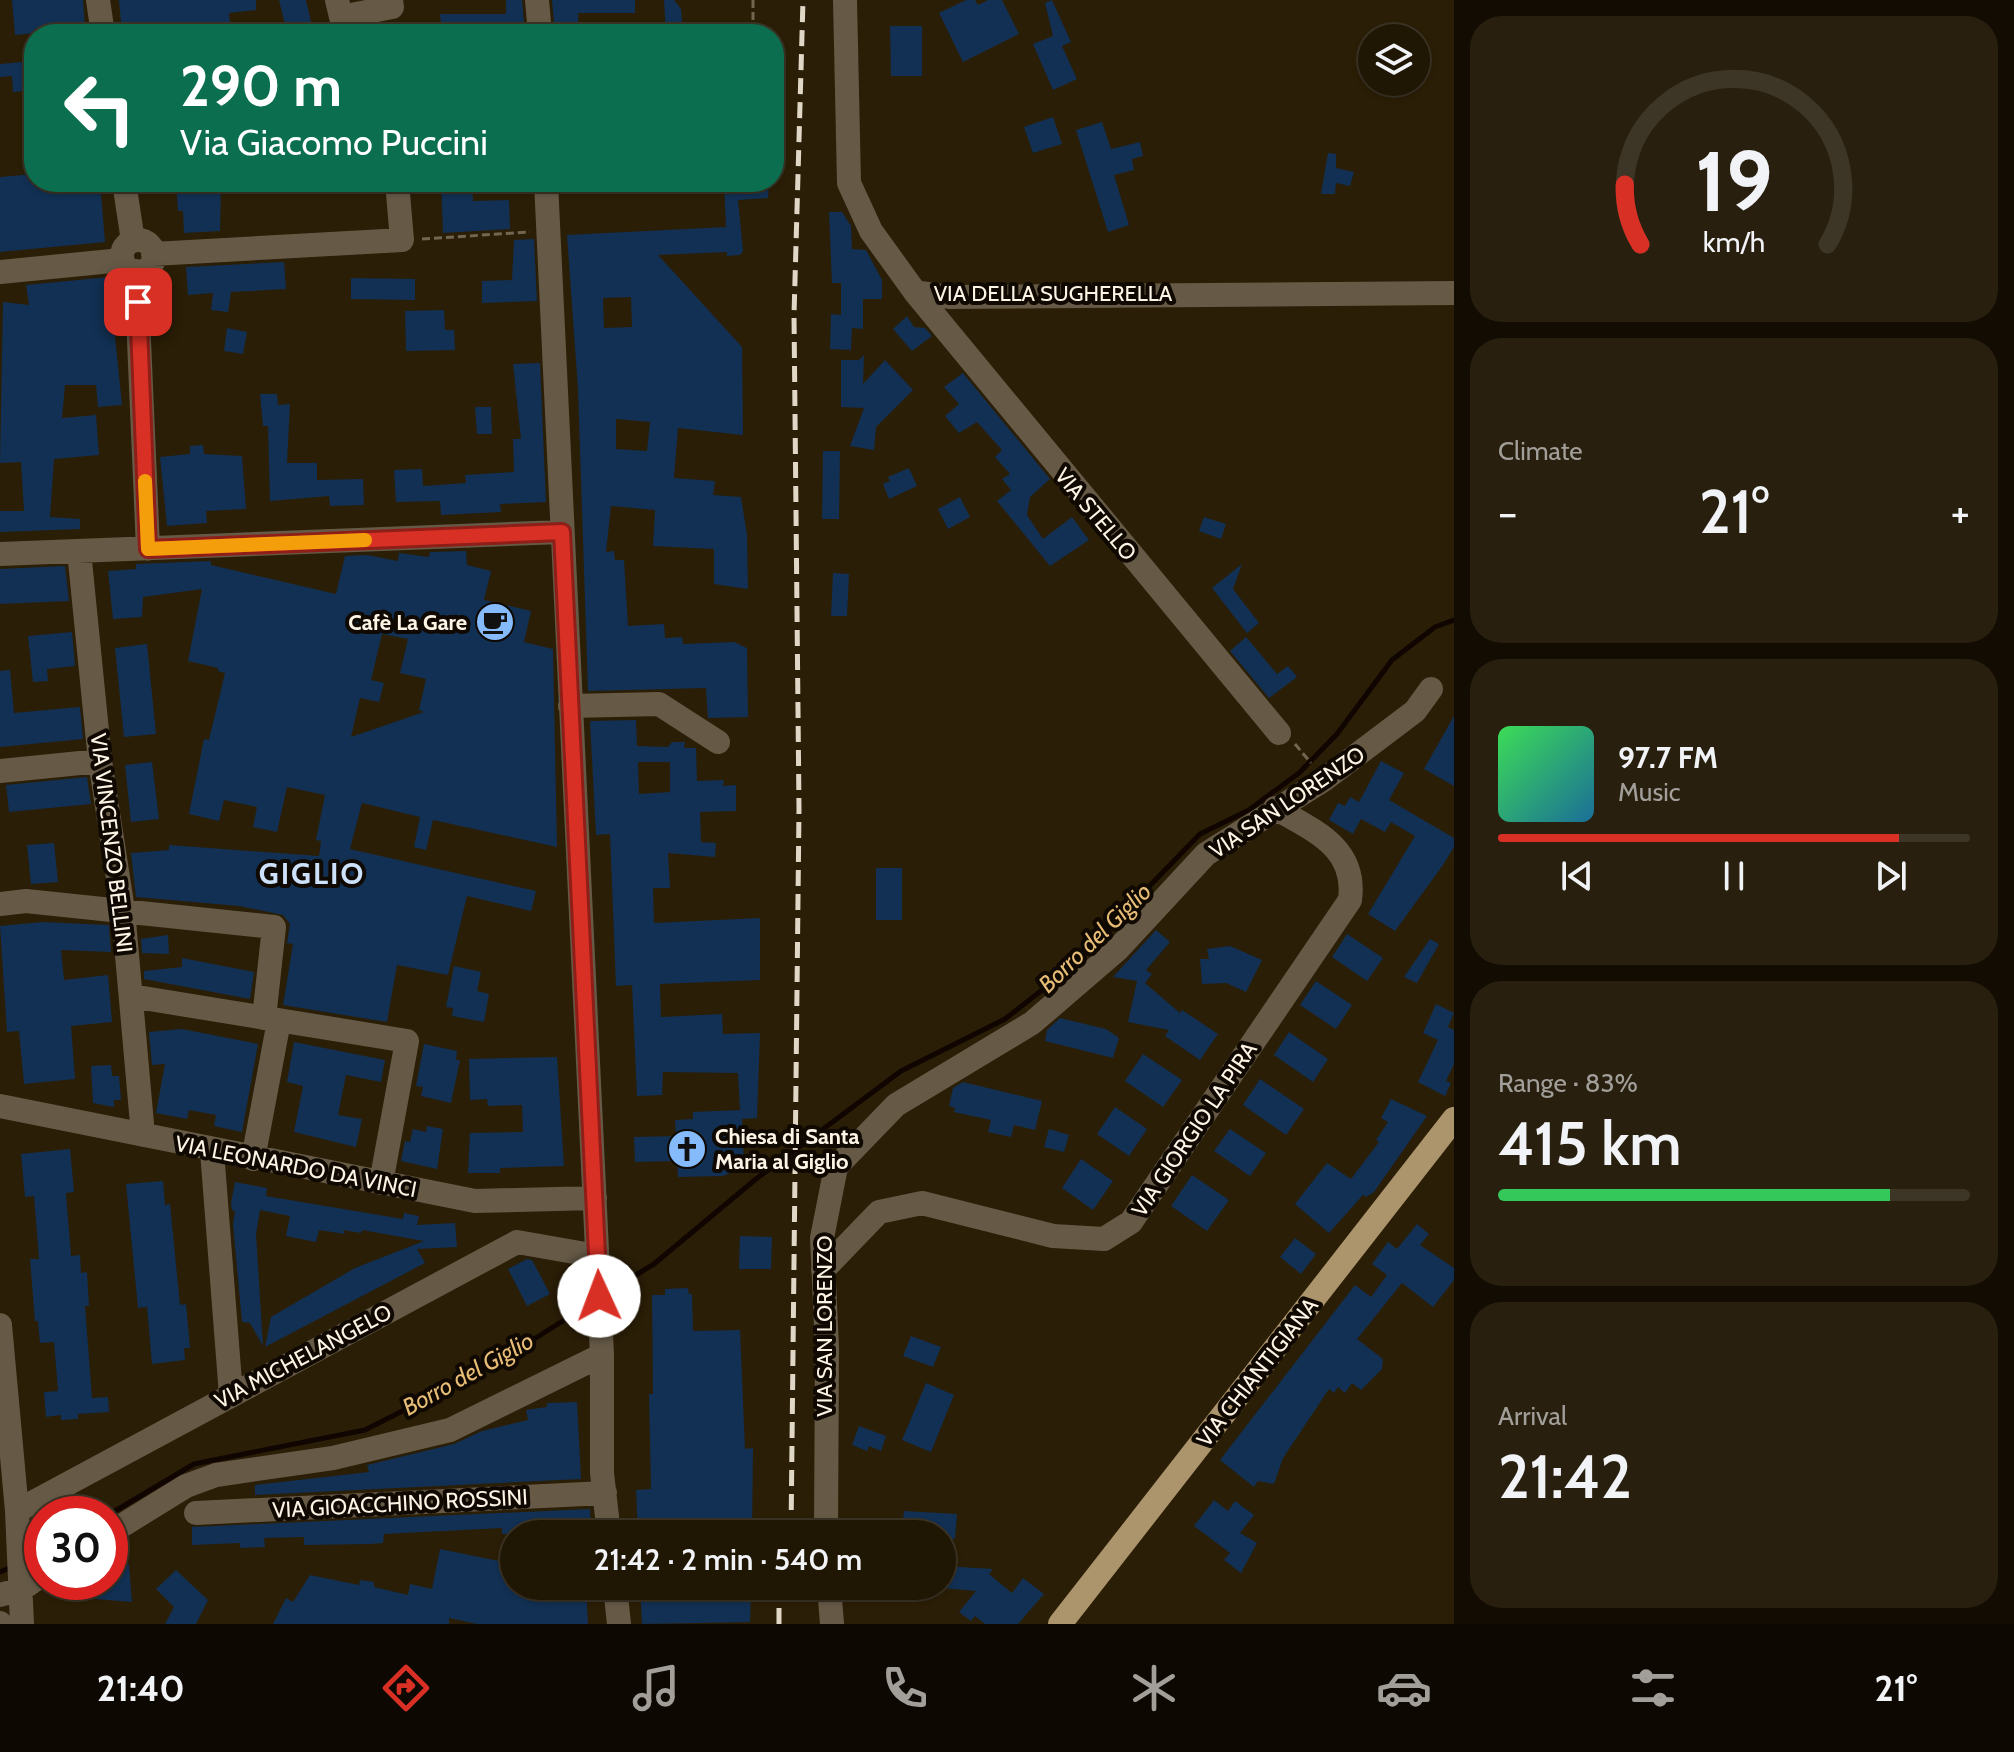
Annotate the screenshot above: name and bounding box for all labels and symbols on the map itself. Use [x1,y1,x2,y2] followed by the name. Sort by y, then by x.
[104,268,172,336] pin
[934,280,1173,307] street label: VIA DELLA SUGHERELLA
[1049,462,1142,566] street label: VIA STELLO
[474,601,516,643] cafe icon: Cafè La Gare
[348,609,467,636] place label: Cafè La Gare
[85,732,138,954] street label: VIA VINCENZO BELLINI
[1205,740,1370,864] street label: VIA SAN LORENZO
[259,855,365,892] district label: GIGLIO
[1032,877,1157,999] water label: Borro del Giglio
[1126,1036,1263,1222] street label: VIA GIORGIO LA PIRA
[715,1123,859,1175] place label: Chiesa di Santa Maria al Giglio
[666,1128,708,1170] church icon: Chiesa di Santa Maria al Giglio
[173,1130,419,1203] street label: VIA LEONARDO DA VINCI
[811,1235,838,1417] street label: VIA SAN LORENZO
[557,1254,641,1338] position arrow
[1191,1292,1324,1452] street label: VIA CHIANTIGIANA
[210,1298,396,1415] street label: VIA MICHELANGELO
[397,1326,538,1422] water label: Borro del Giglio
[272,1483,528,1524] street label: VIA GIOACCHINO ROSSINI
[24,1496,128,1600] speed limit sign: 30

